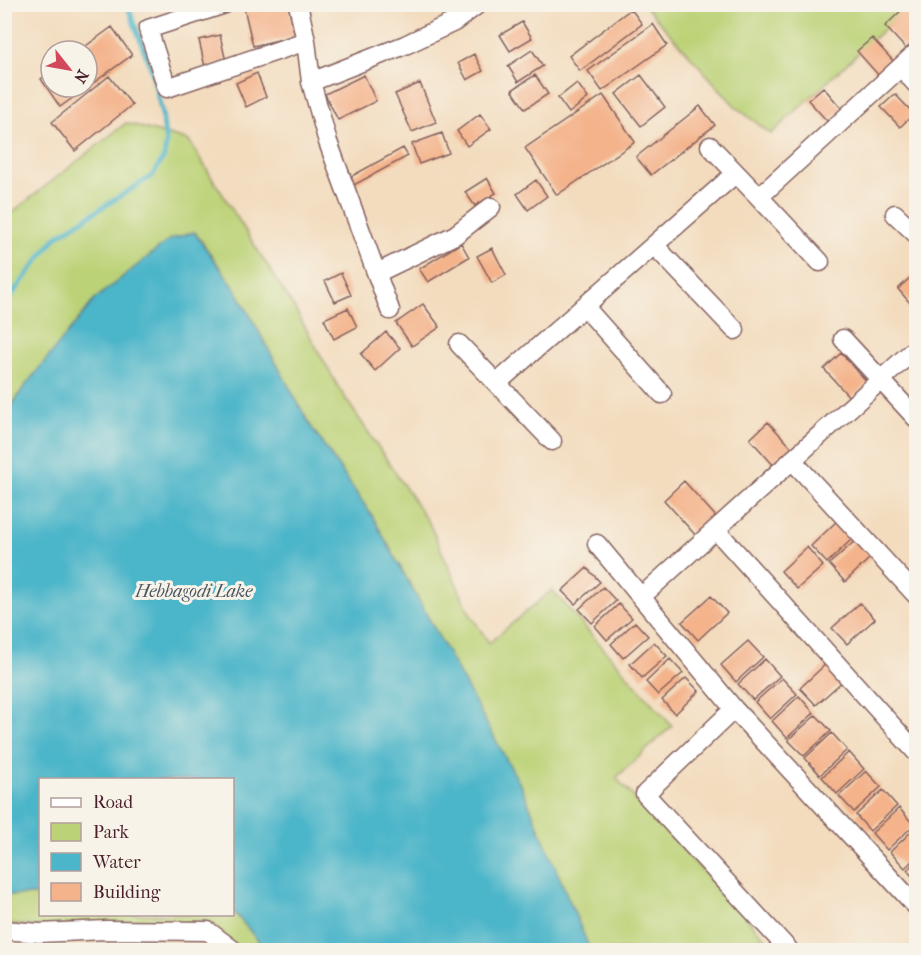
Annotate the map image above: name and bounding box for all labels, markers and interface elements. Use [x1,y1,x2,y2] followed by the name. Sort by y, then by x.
[39,39,99,99] north arrow
[70,66,93,87] text: N
[134,581,253,602] water label: Hebbagodi Lake
[39,778,234,916] legend
[93,792,133,813] text: Road
[93,822,130,843] text: Park
[92,852,141,873] text: Water
[93,882,161,903] text: Building

